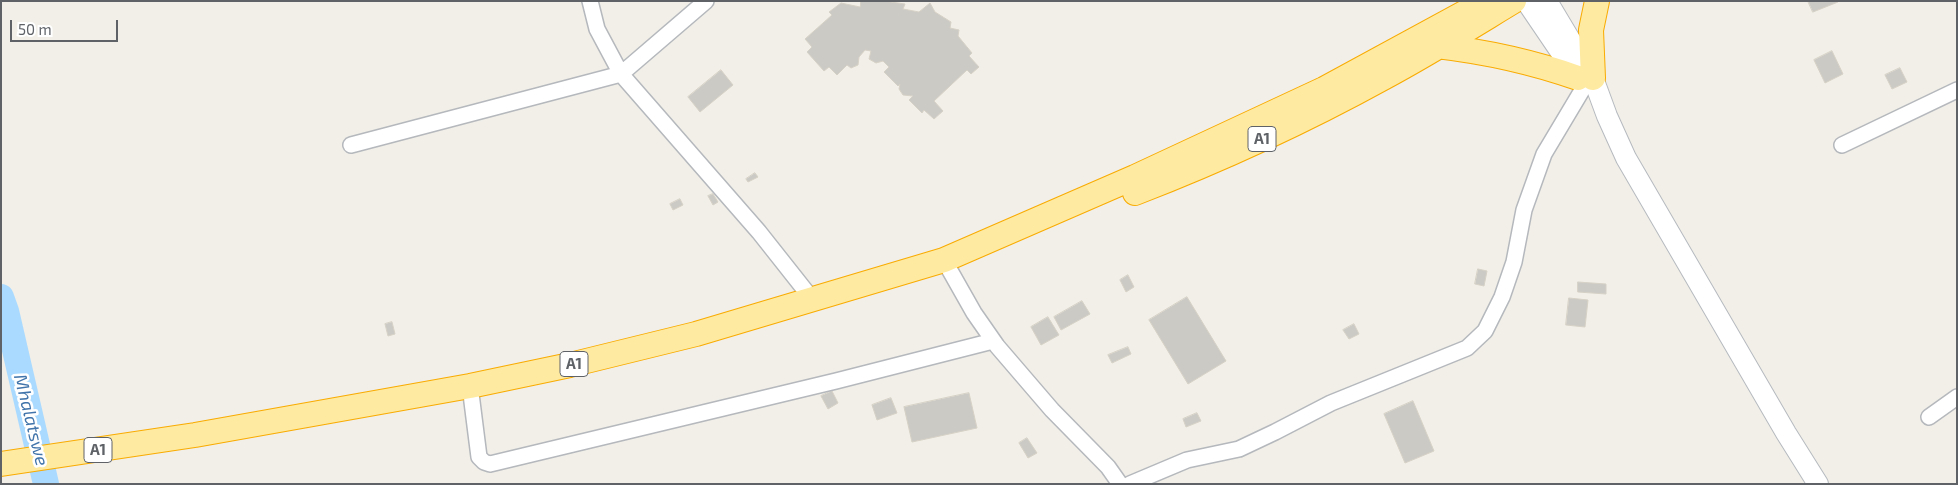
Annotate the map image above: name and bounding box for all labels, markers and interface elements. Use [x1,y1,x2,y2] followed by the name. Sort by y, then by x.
[12,10,120,42] scale bar
[18,20,52,38] text: 50 m
[1248,126,1276,152] road number: A1
[560,352,588,376] road number: A1
[9,372,53,468] water label: Mhalatswe
[84,438,112,462] road number: A1

